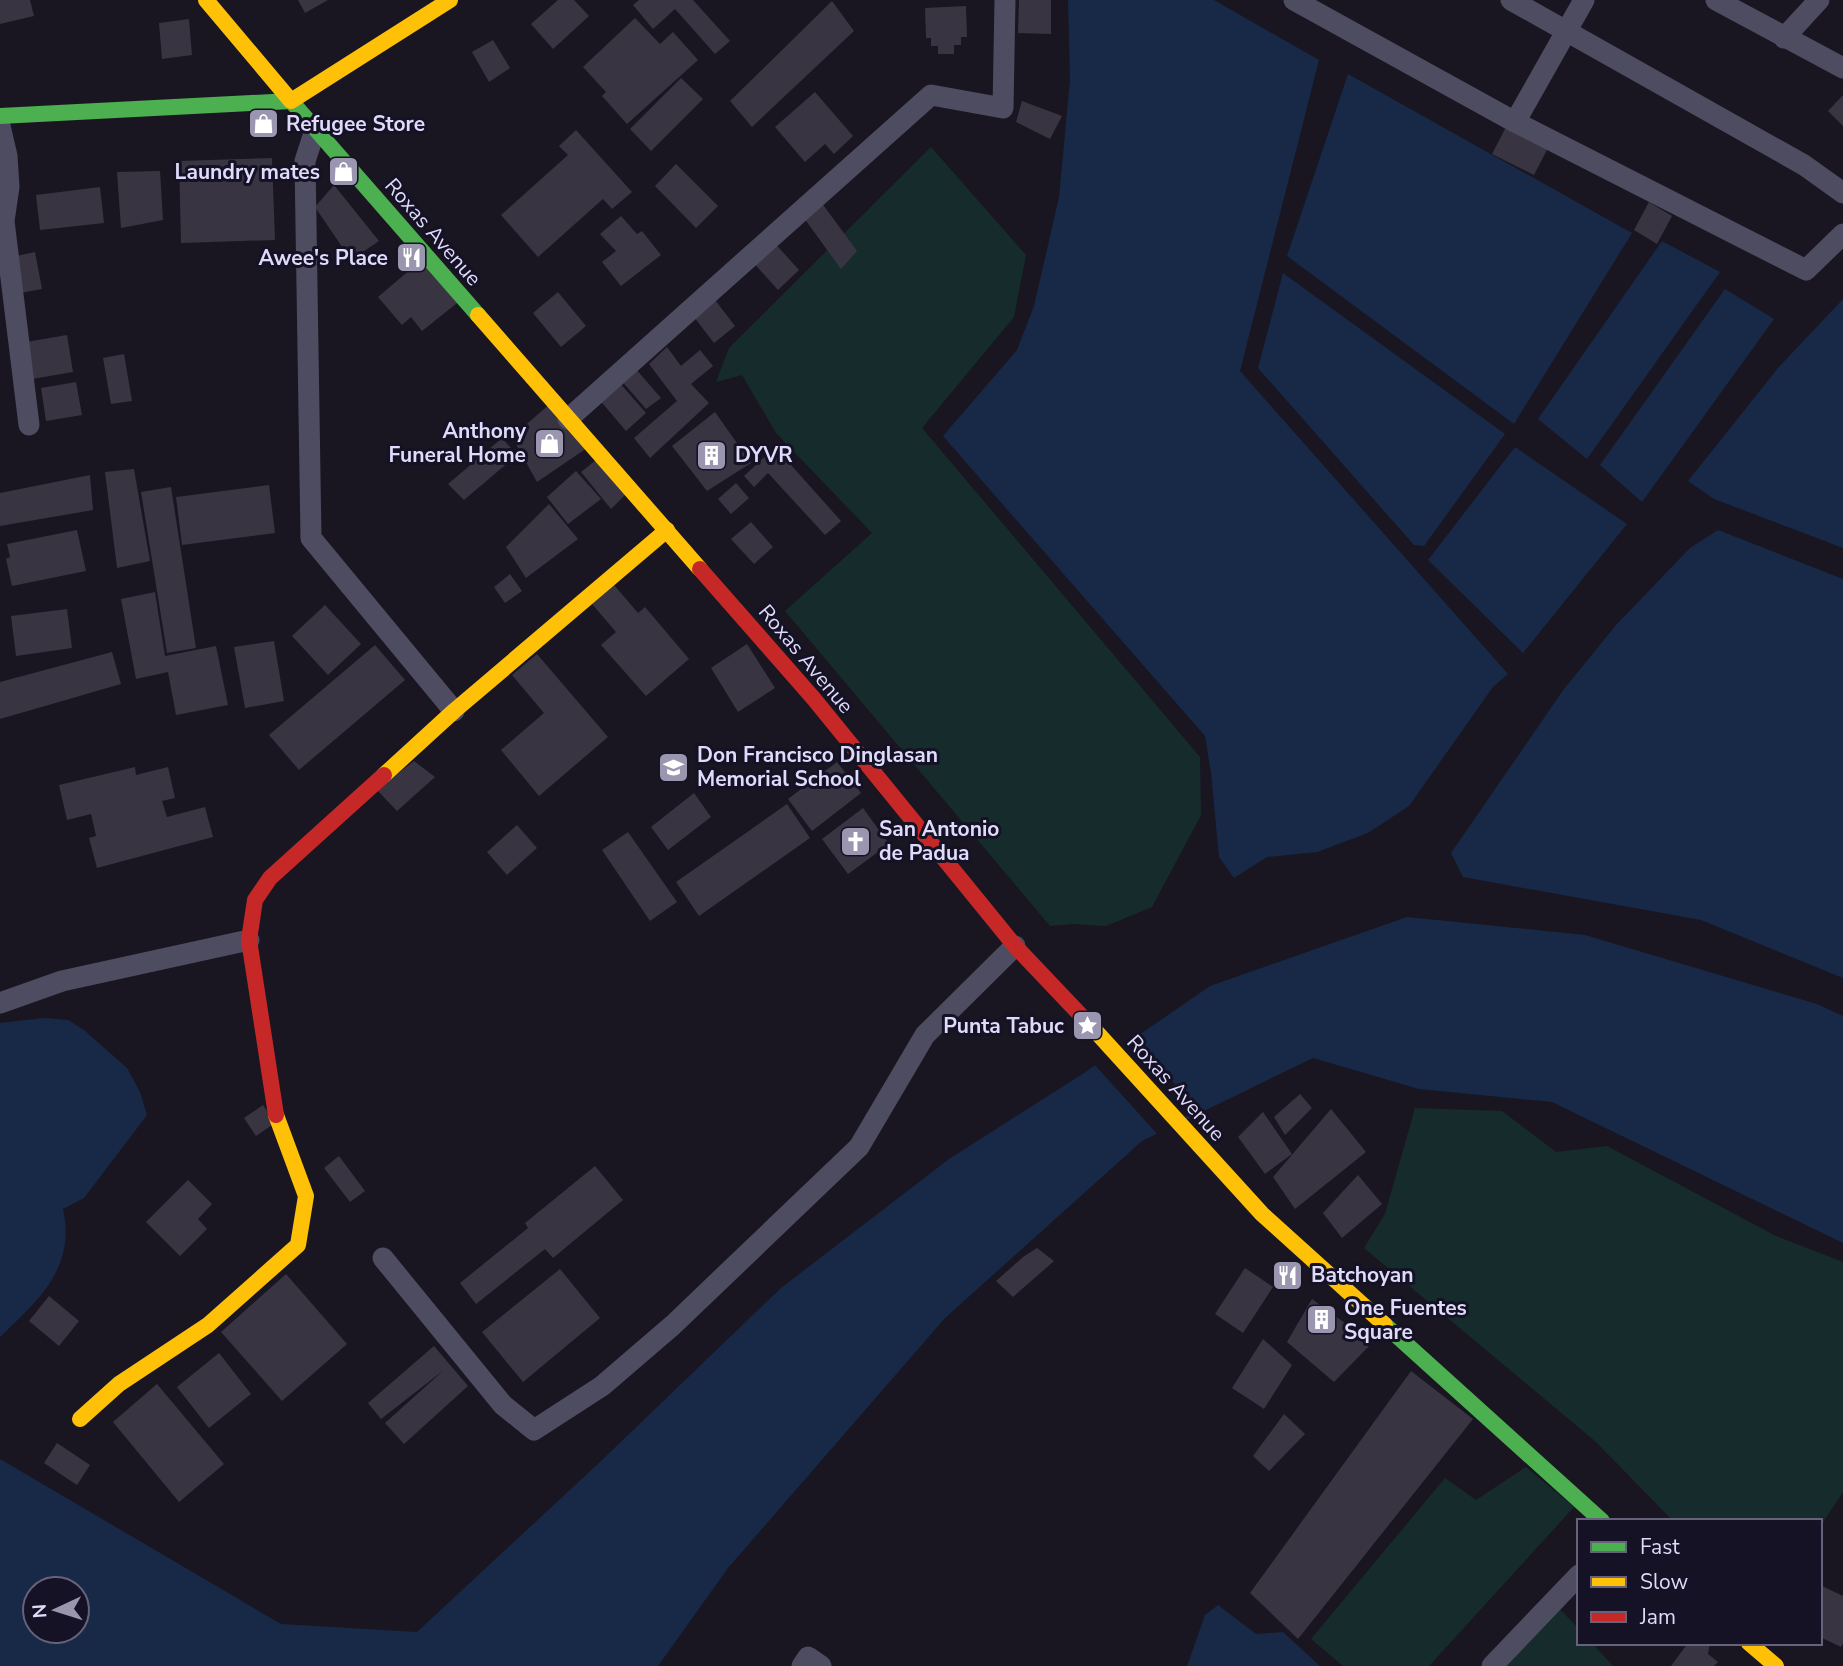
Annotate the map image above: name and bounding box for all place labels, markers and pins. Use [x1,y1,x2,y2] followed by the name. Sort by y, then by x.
[246,107,280,141] shop icon: Refugee Store
[286,110,425,138] place label: Refugee Store
[326,155,360,189] shop icon: Laundry mates
[175,158,320,186] place label: Laundry mates
[394,241,428,275] restaurant icon: Awee's Place
[259,244,388,272] place label: Awee's Place
[389,417,527,469] place label: Anthony Funeral Home
[532,426,566,460] shop icon: Anthony Funeral Home
[695,438,729,472] building icon: DYVR
[735,441,793,469] place label: DYVR
[697,741,938,793] place label: Don Francisco Dinglasan Memorial School
[657,750,691,784] school or university icon: Don Francisco Dinglasan Memorial School
[879,815,999,867] place label: San Antonio de Padua
[839,824,873,858] church icon: San Antonio de Padua
[1070,1009,1104,1043] place icon: Punta Tabuc
[943,1012,1064,1040] place label: Punta Tabuc
[1271,1258,1305,1292] restaurant icon: Batchoyan
[1311,1261,1414,1289] place label: Batchoyan
[1344,1294,1467,1346] place label: One Fuentes Square
[1304,1303,1338,1337] building icon: One Fuentes Square

